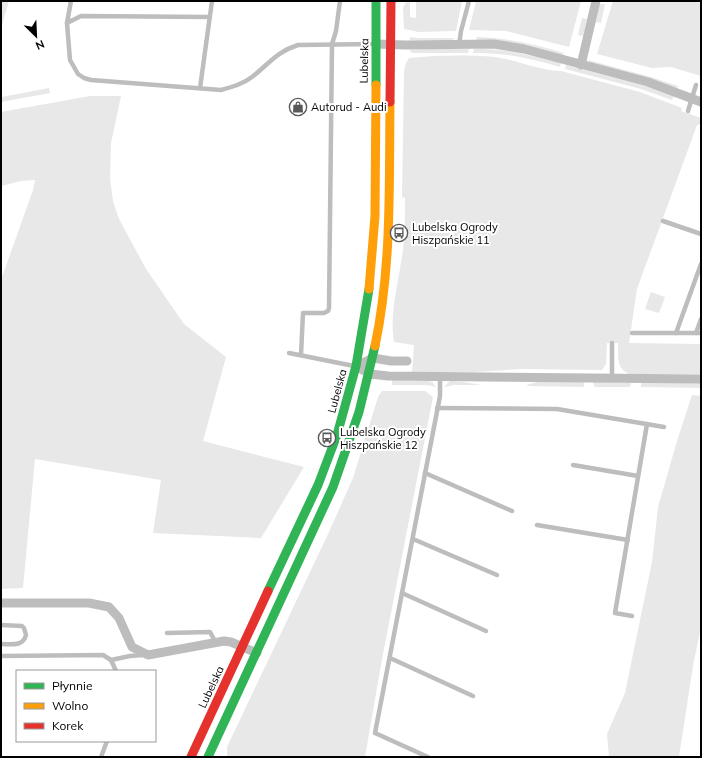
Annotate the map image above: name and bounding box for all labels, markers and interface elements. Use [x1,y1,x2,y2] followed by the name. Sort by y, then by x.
[16,16,56,56] north arrow
[33,37,47,53] text: N
[357,38,371,84] street label: Lubelska
[288,97,308,117] shop icon: Autorud - Audi
[311,100,387,114] place label: Autorud - Audi
[412,220,498,247] place label: Lubelska Ogrody Hiszpańskie 11
[389,223,409,243] bus stop icon: Lubelska Ogrody Hiszpańskie 11
[324,367,350,415] street label: Lubelska
[340,425,426,452] place label: Lubelska Ogrody Hiszpańskie 12
[317,428,337,448] bus stop icon: Lubelska Ogrody Hiszpańskie 12
[195,664,227,710] street label: Lubelska
[16,670,156,742] legend
[52,678,93,693] text: Płynnie
[52,698,88,713] text: Wolno
[52,718,84,733] text: Korek

